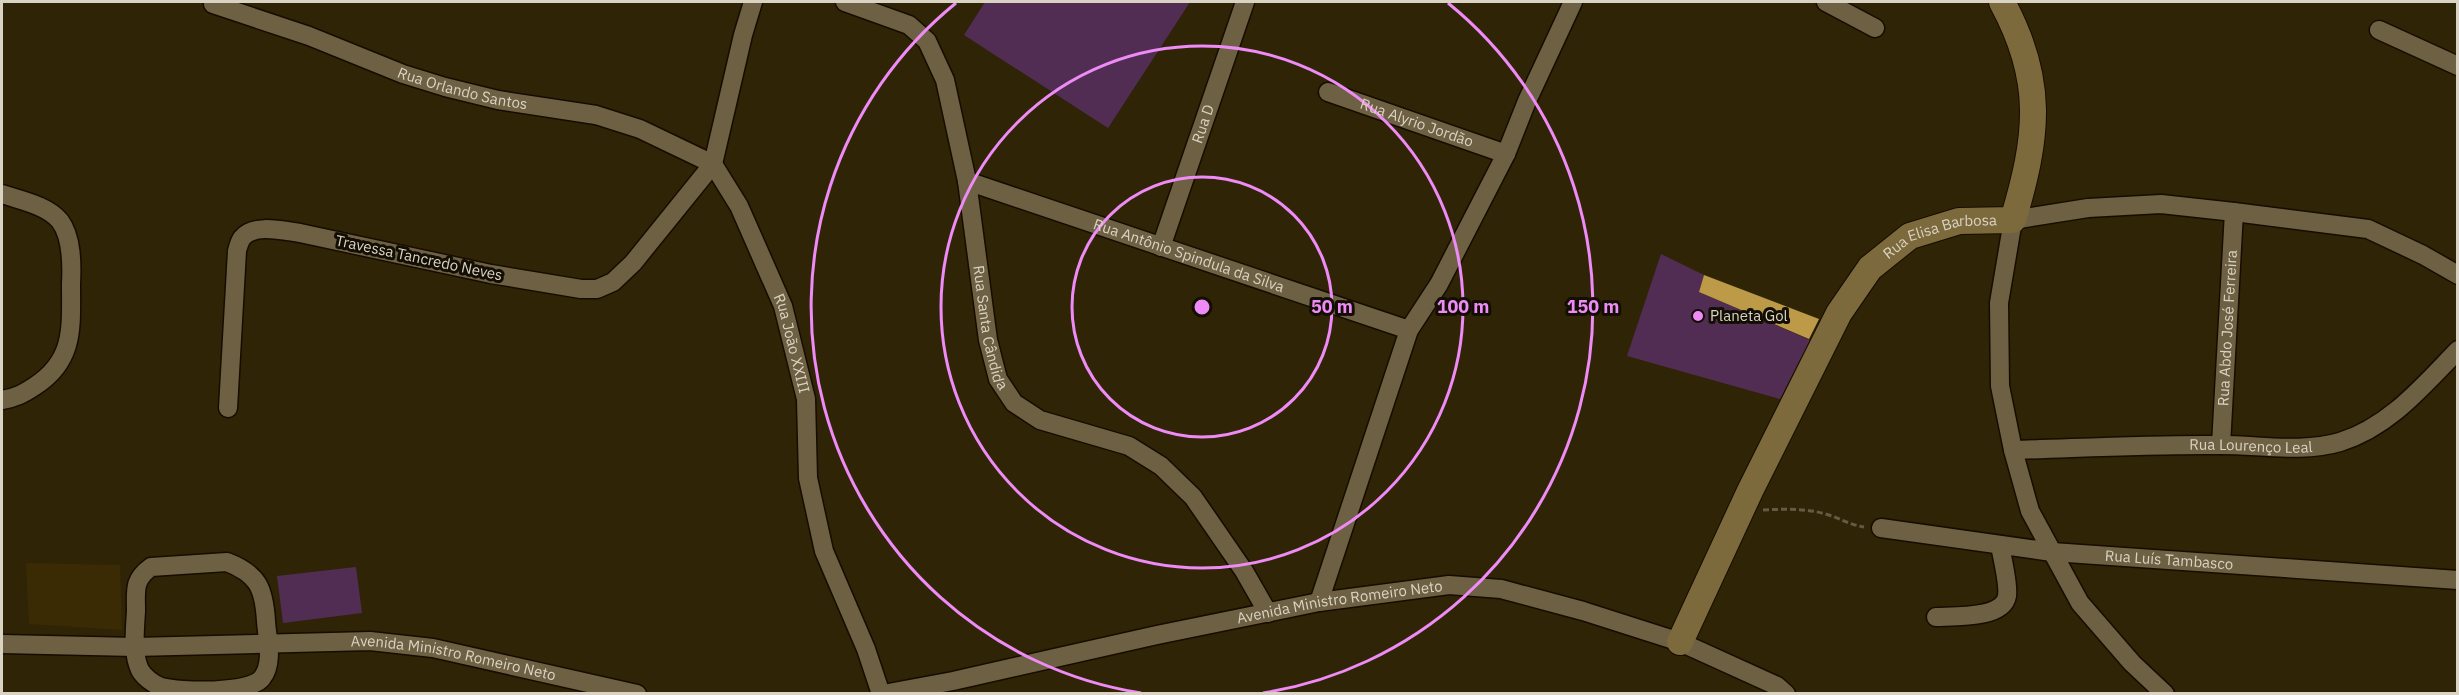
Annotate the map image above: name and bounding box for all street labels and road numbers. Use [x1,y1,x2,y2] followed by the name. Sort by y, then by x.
[395,63,529,113] street label: Rua Orlando Santos
[1358,94,1476,151] street label: Rua Alyrio Jordão
[1187,102,1218,146] street label: Rua D
[1879,210,1997,263] street label: Rua Elisa Barbosa
[1091,214,1287,296] street label: Rua Antônio Spindula da Silva
[334,231,504,285] street label: Travessa Tancredo Neves
[2213,249,2241,407] street label: Rua Abdo José Ferreira
[969,264,1013,393] street label: Rua Santa Cândida
[770,290,814,395] street label: Rua João XXIII
[2189,435,2313,457] street label: Rua Lourenço Leal
[2104,546,2234,573] street label: Rua Luís Tambasco
[1235,576,1444,628] street label: Avenida Ministro Romeiro Neto
[350,631,558,684] street label: Avenida Ministro Romeiro Neto

